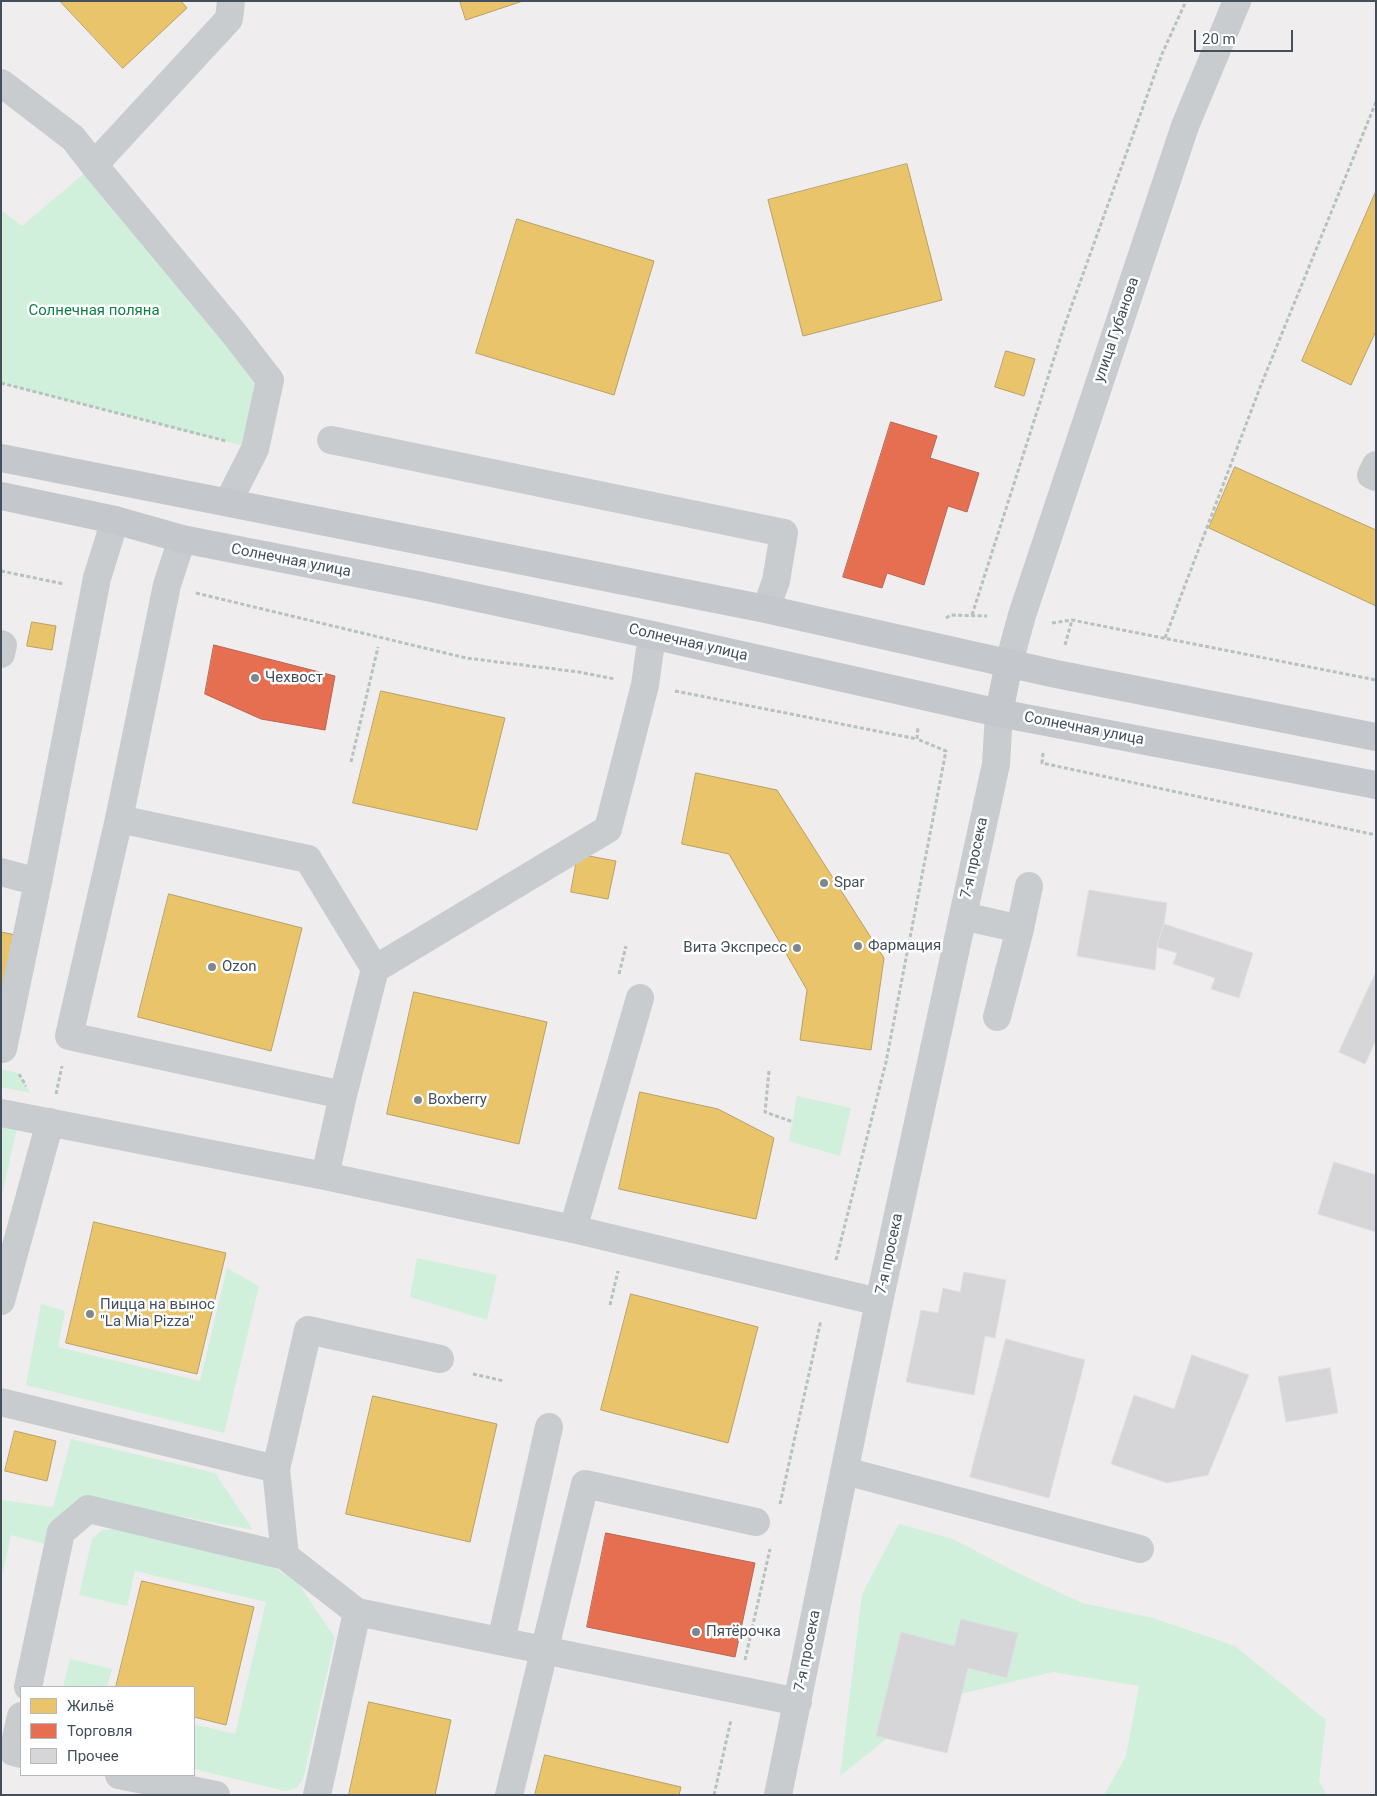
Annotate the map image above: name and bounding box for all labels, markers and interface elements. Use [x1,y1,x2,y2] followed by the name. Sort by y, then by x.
[1197,20,1296,52] scale bar
[1202,30,1236,48] text: 20 m
[1091,275,1143,385] street label: улица Губанова
[28,302,160,320] park label: Солнечная поляна
[230,541,352,581] street label: Солнечная улица
[627,621,749,665] street label: Солнечная улица
[265,669,323,687] place label: Чехвост
[249,672,261,684] marker: Чехвост
[1023,709,1145,749] street label: Солнечная улица
[958,816,992,900] street label: 7-я просека
[834,874,865,892] place label: Spar
[818,877,830,889] marker: Spar
[868,937,941,955] place label: Фармация
[683,939,787,957] place label: Вита Экспресс
[852,940,864,952] marker: Фармация
[791,942,803,954] marker: Вита Экспресс
[222,958,256,976] place label: Ozon
[206,961,218,973] marker: Ozon
[428,1091,487,1109] place label: Boxberry
[412,1094,424,1106] marker: Boxberry
[873,1212,907,1296] street label: 7-я просека
[100,1296,215,1331] place label: Пицца на вынос "La Mia Pizza"
[84,1308,96,1320] marker: Пицца на вынос "La Mia Pizza"
[791,1609,825,1693] street label: 7-я просека
[706,1623,781,1641] place label: Пятёрочка
[690,1626,702,1638] marker: Пятёрочка
[20,1686,195,1776] legend
[67,1697,114,1715] text: Жильё
[67,1722,132,1740] text: Торговля
[67,1747,119,1765] text: Прочее

